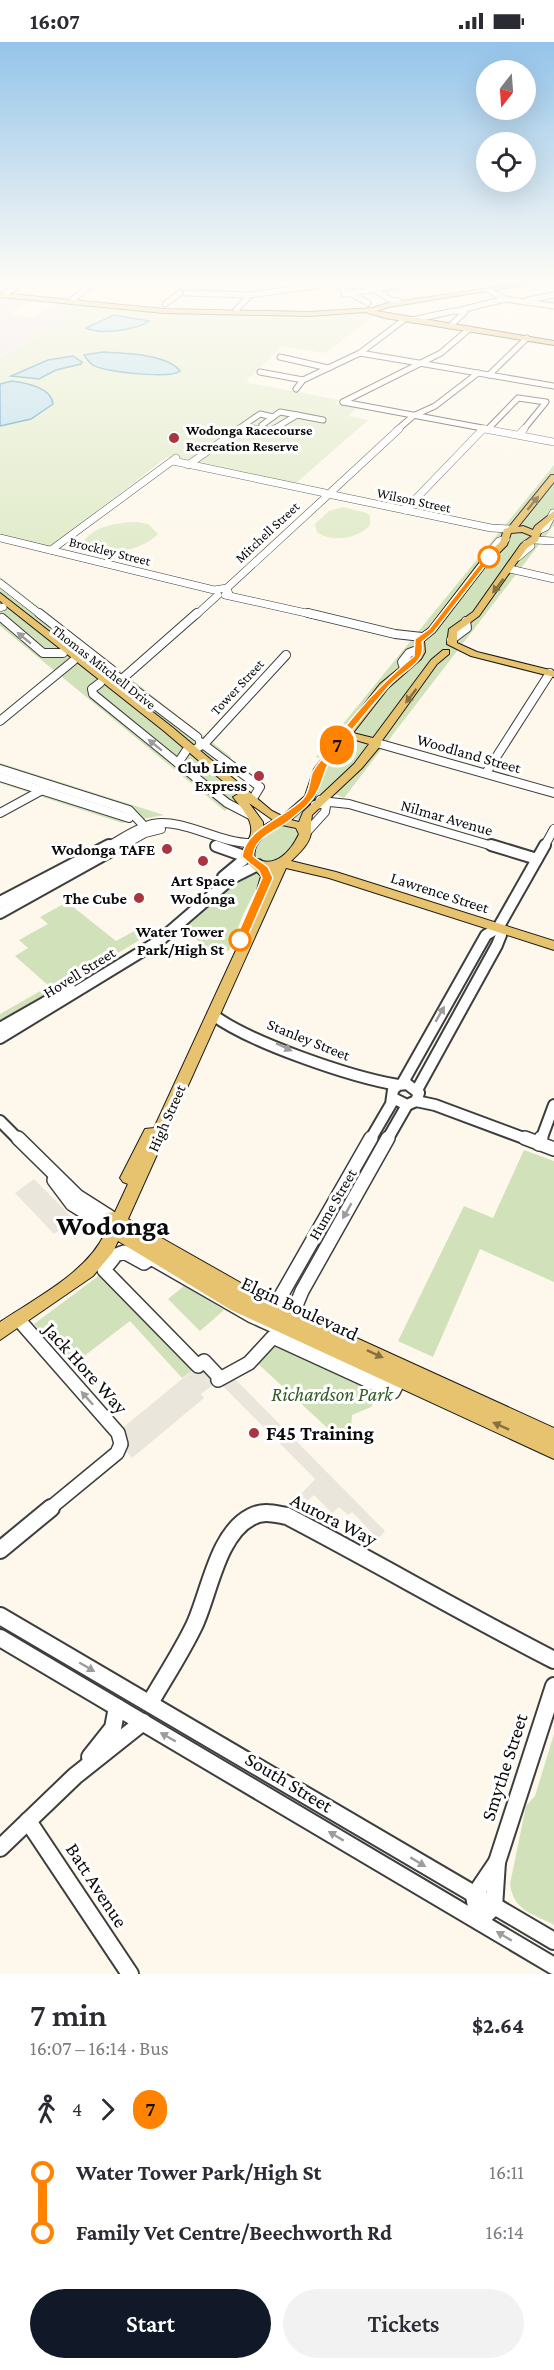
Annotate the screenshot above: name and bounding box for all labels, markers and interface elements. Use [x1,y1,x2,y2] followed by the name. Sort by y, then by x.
[30,9,80,34] text: 16:07
[476,60,536,120] north arrow
[476,60,536,192] map controls
[476,132,536,192] button: locate
[185,422,313,454] place label: Wodonga Racecourse Recreation Reserve
[167,431,181,445] marker: Wodonga Racecourse Recreation Reserve
[375,484,453,516] street label: Wilson Street
[526,495,539,511] one-way arrow
[232,498,303,566] street label: Mitchell Street
[68,533,153,569] street label: Brockley Street
[478,546,500,568] unlabelled marker
[492,578,504,593] one-way arrow
[49,621,159,713] street label: Thomas Mitchell Drive
[16,631,32,644] one-way arrow
[207,655,267,718] street label: Tower Street
[405,688,417,704] one-way arrow
[318,726,356,764] line badge: 7
[415,731,524,777] street label: Woodland Street
[332,733,342,757] text: 7
[147,738,163,751] one-way arrow
[178,759,248,794] place label: Club Lime Express
[252,769,266,783] marker: Club Lime Express
[399,796,495,839] street label: Nilmar Avenue
[50,841,155,858] place label: Wodonga TAFE
[160,842,174,856] marker: Wodonga TAFE
[196,854,210,868] marker: Art Space Wodonga
[389,869,492,917] street label: Lawrence Street
[170,872,236,907] place label: Art Space Wodonga
[63,890,128,907] place label: The Cube
[132,891,146,905] marker: The Cube
[135,923,225,958] place label: Water Tower Park/High St
[229,929,251,951] marker: Water Tower Park/High St
[40,943,119,1001] street label: Hovell Street
[435,1005,445,1022] one-way arrow
[265,1015,353,1065] street label: Stanley Street
[276,1043,293,1052] one-way arrow
[144,1081,190,1155] street label: High Street
[305,1165,360,1243] street label: Hume Street
[342,1203,352,1220] one-way arrow
[55,1210,170,1241] district label: Wodonga
[238,1271,362,1346] street label: Elgin Boulevard
[37,1316,133,1419] street label: Jack Hore Way
[366,1349,384,1359] one-way arrow
[271,1383,394,1405] park label: Richardson Park
[81,1390,94,1406] one-way arrow
[492,1420,510,1430] one-way arrow
[266,1422,374,1444] place label: F45 Training
[247,1426,261,1440] marker: F45 Training
[287,1488,382,1551] street label: Aurora Way
[79,1662,96,1672] one-way arrow
[476,1710,533,1824] street label: Smythe Street
[160,1731,176,1742] one-way arrow
[241,1747,337,1817] street label: South Street
[328,1831,344,1842] one-way arrow
[62,1839,133,1931] street label: Batt Avenue
[410,1857,427,1867] one-way arrow
[495,1931,512,1941] one-way arrow
[30,1996,107,2033] text: 7 min
[472,2013,524,2038] text: $2.64
[30,2037,169,2059] text: 16:07 – 16:14 · Bus
[30,2093,63,2126] icon: walk
[91,2093,124,2126] icon: forward
[145,2097,155,2121] text: 7
[72,2098,82,2120] text: 4
[76,2160,321,2185] text: Water Tower Park/High St
[489,2161,524,2183] text: 16:11
[76,2220,392,2245] text: Family Vet Centre/Beechworth Rd
[486,2221,524,2243] text: 16:14
[30,2289,271,2358] button: Start
[283,2289,524,2358] button: Tickets

